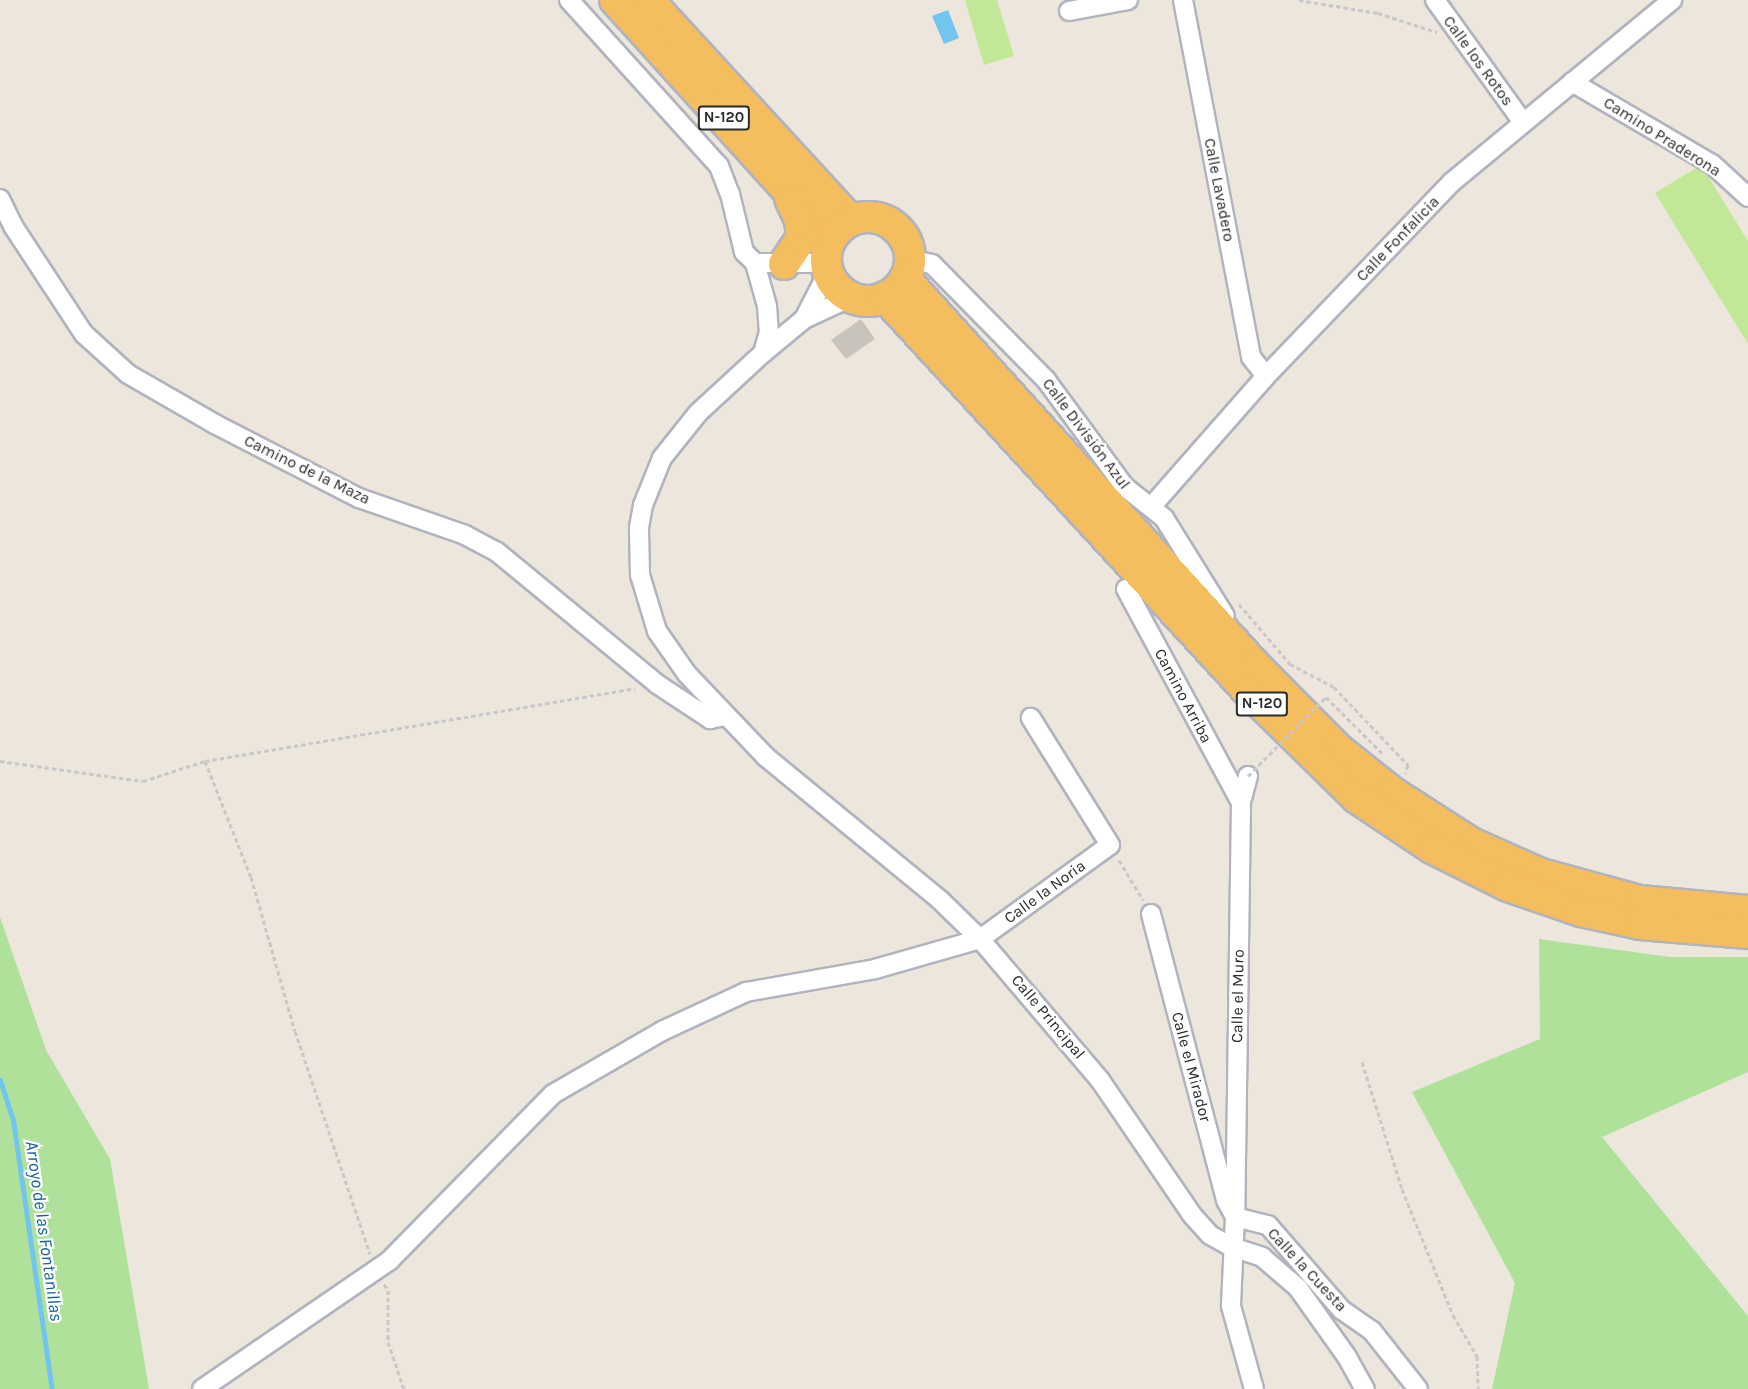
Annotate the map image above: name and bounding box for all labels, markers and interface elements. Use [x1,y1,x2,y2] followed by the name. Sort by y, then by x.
[1439,12,1517,110] street label: Calle los Rotos
[1600,93,1724,181] street label: Camino Praderona
[697,106,751,130] road number: N-120
[1200,137,1238,243] street label: Calle Lavadero
[1352,192,1444,286] street label: Calle Fonfalicia
[1038,375,1134,493] street label: Calle División Azul
[241,431,373,509] street label: Camino de la Maza
[1150,645,1216,747] street label: Camino Arriba
[1235,692,1289,716] road number: N-120
[1001,856,1089,928] street label: Calle la Noria
[1228,949,1248,1043] street label: Calle el Muro
[1007,971,1089,1063] street label: Calle Principal
[1167,1010,1215,1124] street label: Calle el Mirador
[21,1139,67,1323] water label: Arroyo de las Fontanillas
[1263,1224,1351,1316] street label: Calle la Cuesta

